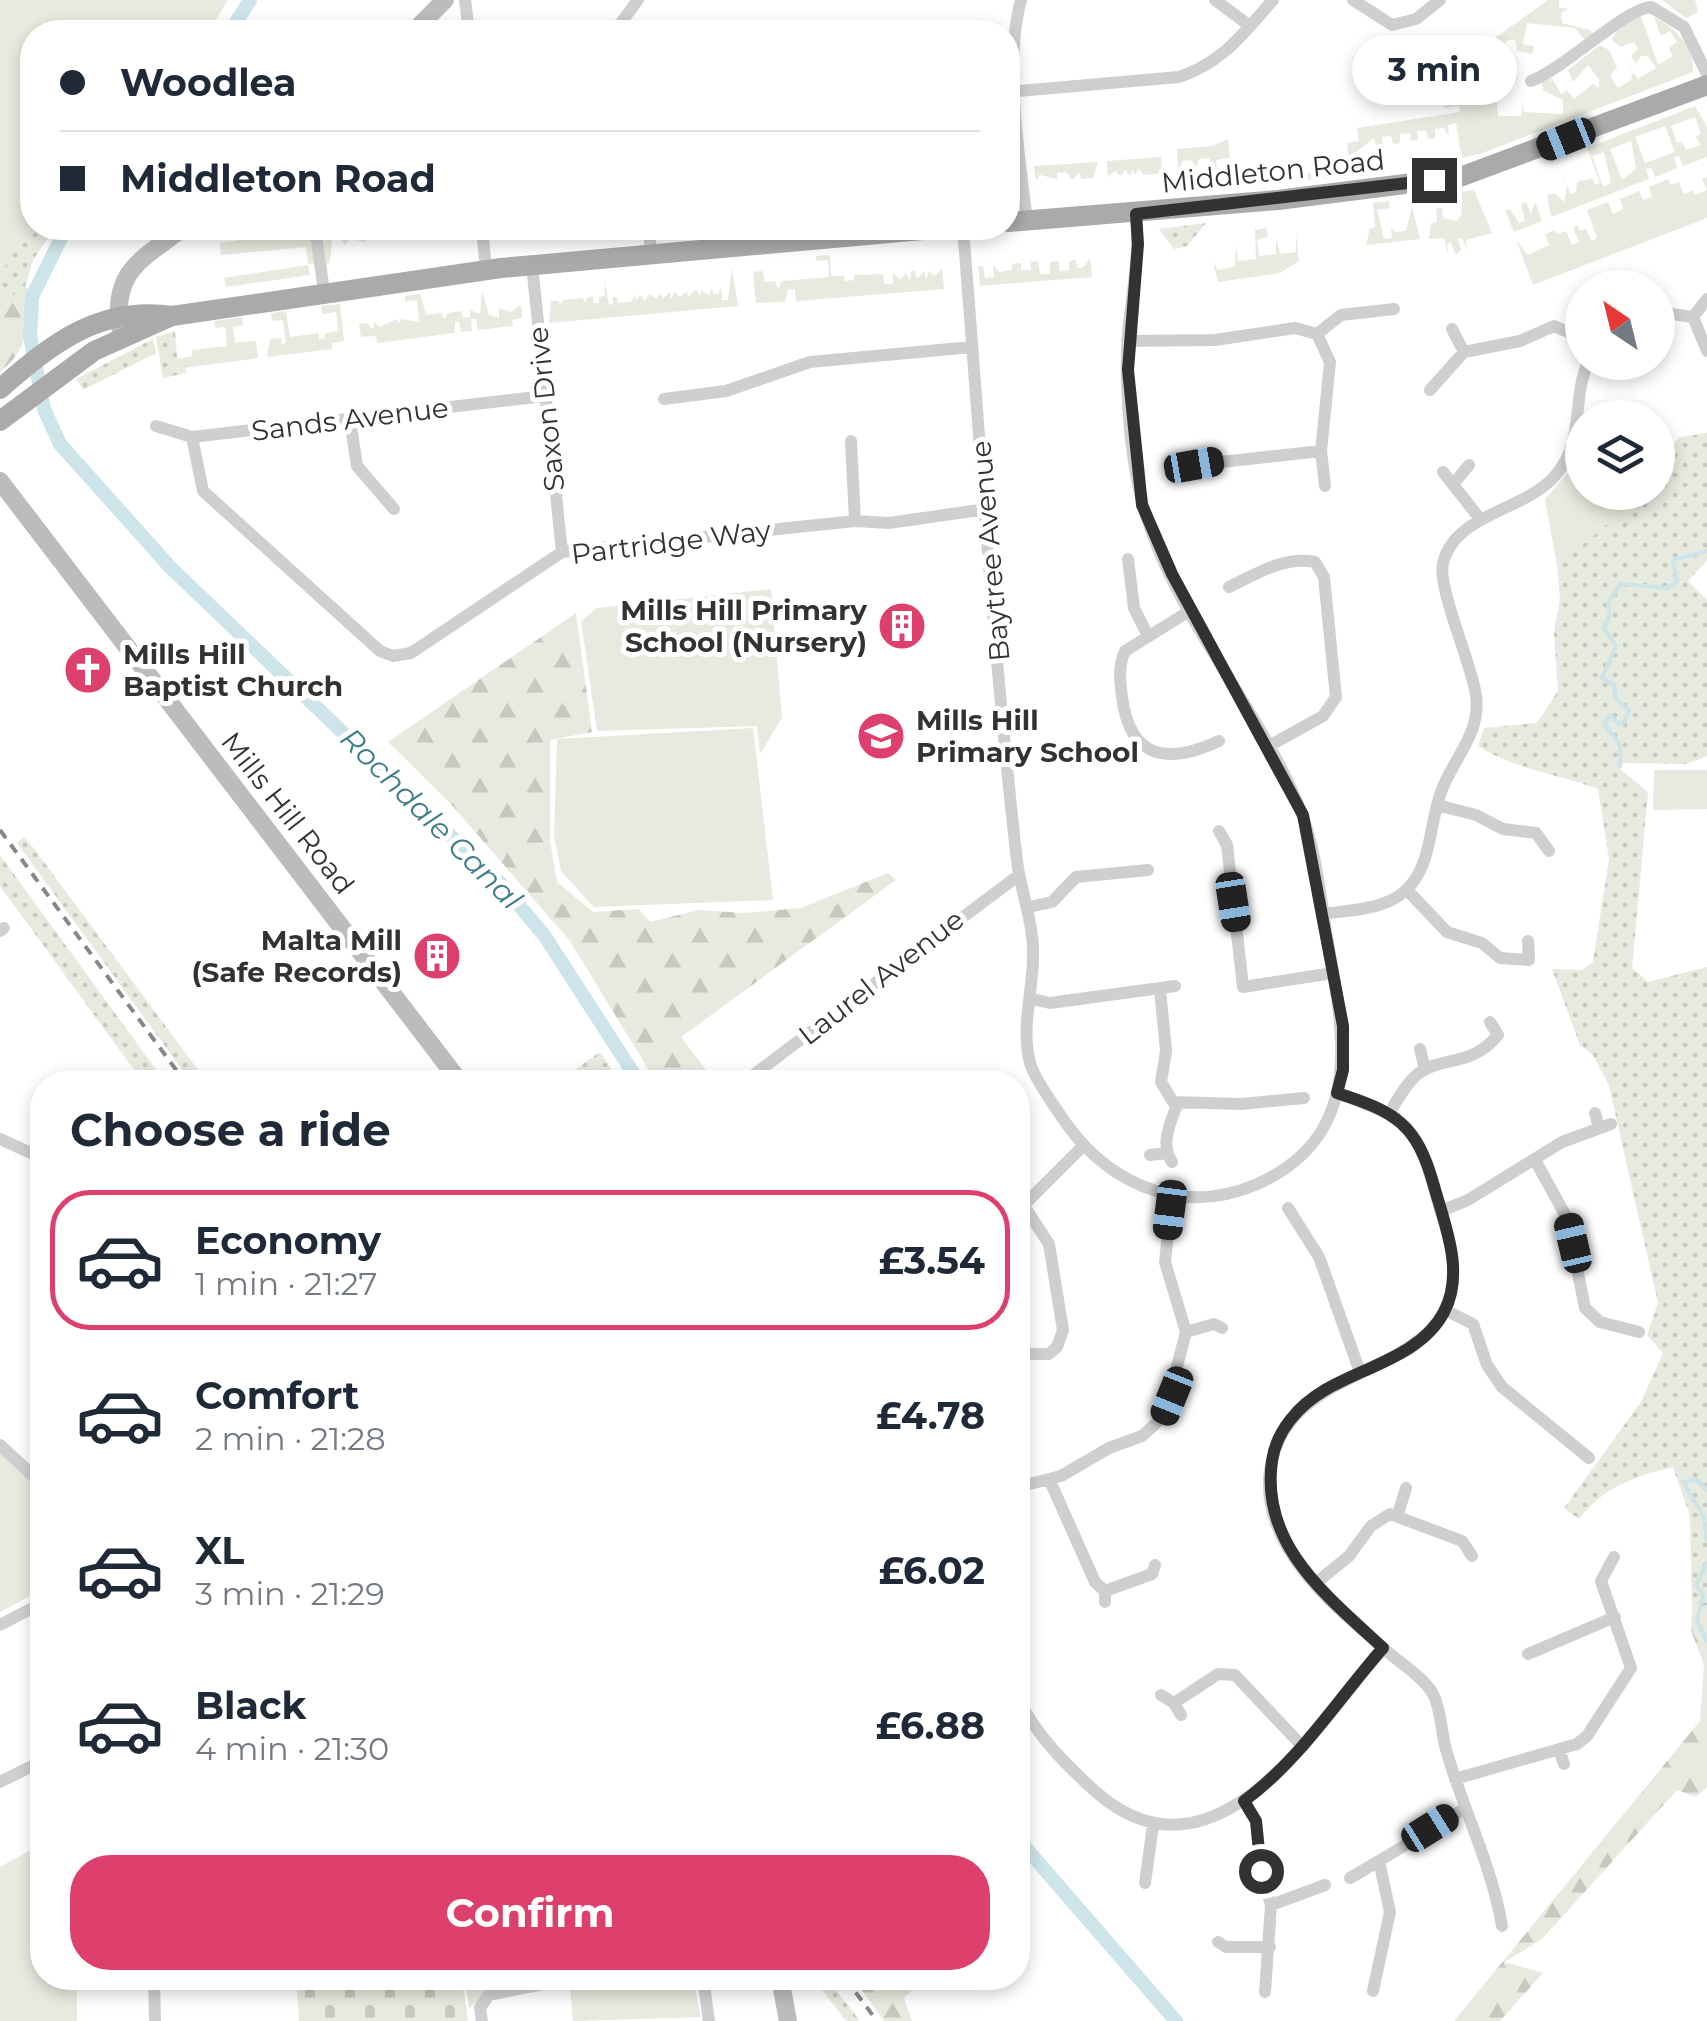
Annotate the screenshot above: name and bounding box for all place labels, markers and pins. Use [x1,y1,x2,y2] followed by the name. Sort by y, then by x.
[620,593,867,659] place label: Mills Hill Primary School (Nursery)
[876,600,928,652] building icon: Mills Hill Primary School (Nursery)
[123,637,343,703] place label: Mills Hill Baptist Church
[62,644,114,696] church icon: Mills Hill Baptist Church
[916,703,1139,769] place label: Mills Hill Primary School
[855,710,907,762] school or university icon: Mills Hill Primary School
[192,923,402,989] place label: Malta Mill (Safe Records)
[411,930,463,982] building icon: Malta Mill (Safe Records)

